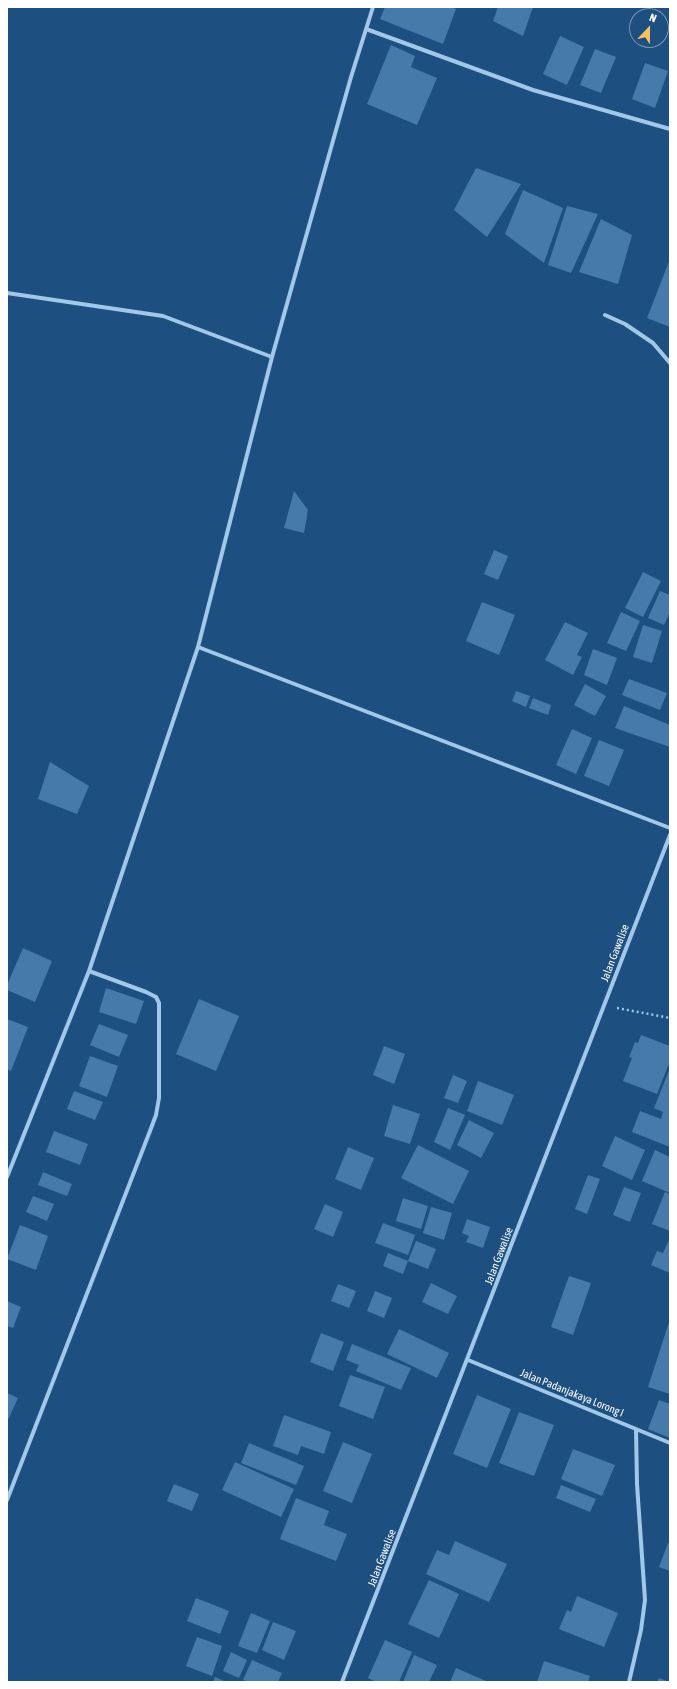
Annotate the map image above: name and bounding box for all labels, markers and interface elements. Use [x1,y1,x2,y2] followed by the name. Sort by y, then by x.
[629,8,669,48] north arrow
[648,11,658,25] text: N
[598,922,632,984] street label: Jalan Gawalise
[482,1225,516,1287] street label: Jalan Gawalise
[518,1366,626,1420] street label: Jalan Padanjakaya Lorong I
[365,1527,399,1589] street label: Jalan Gawalise

